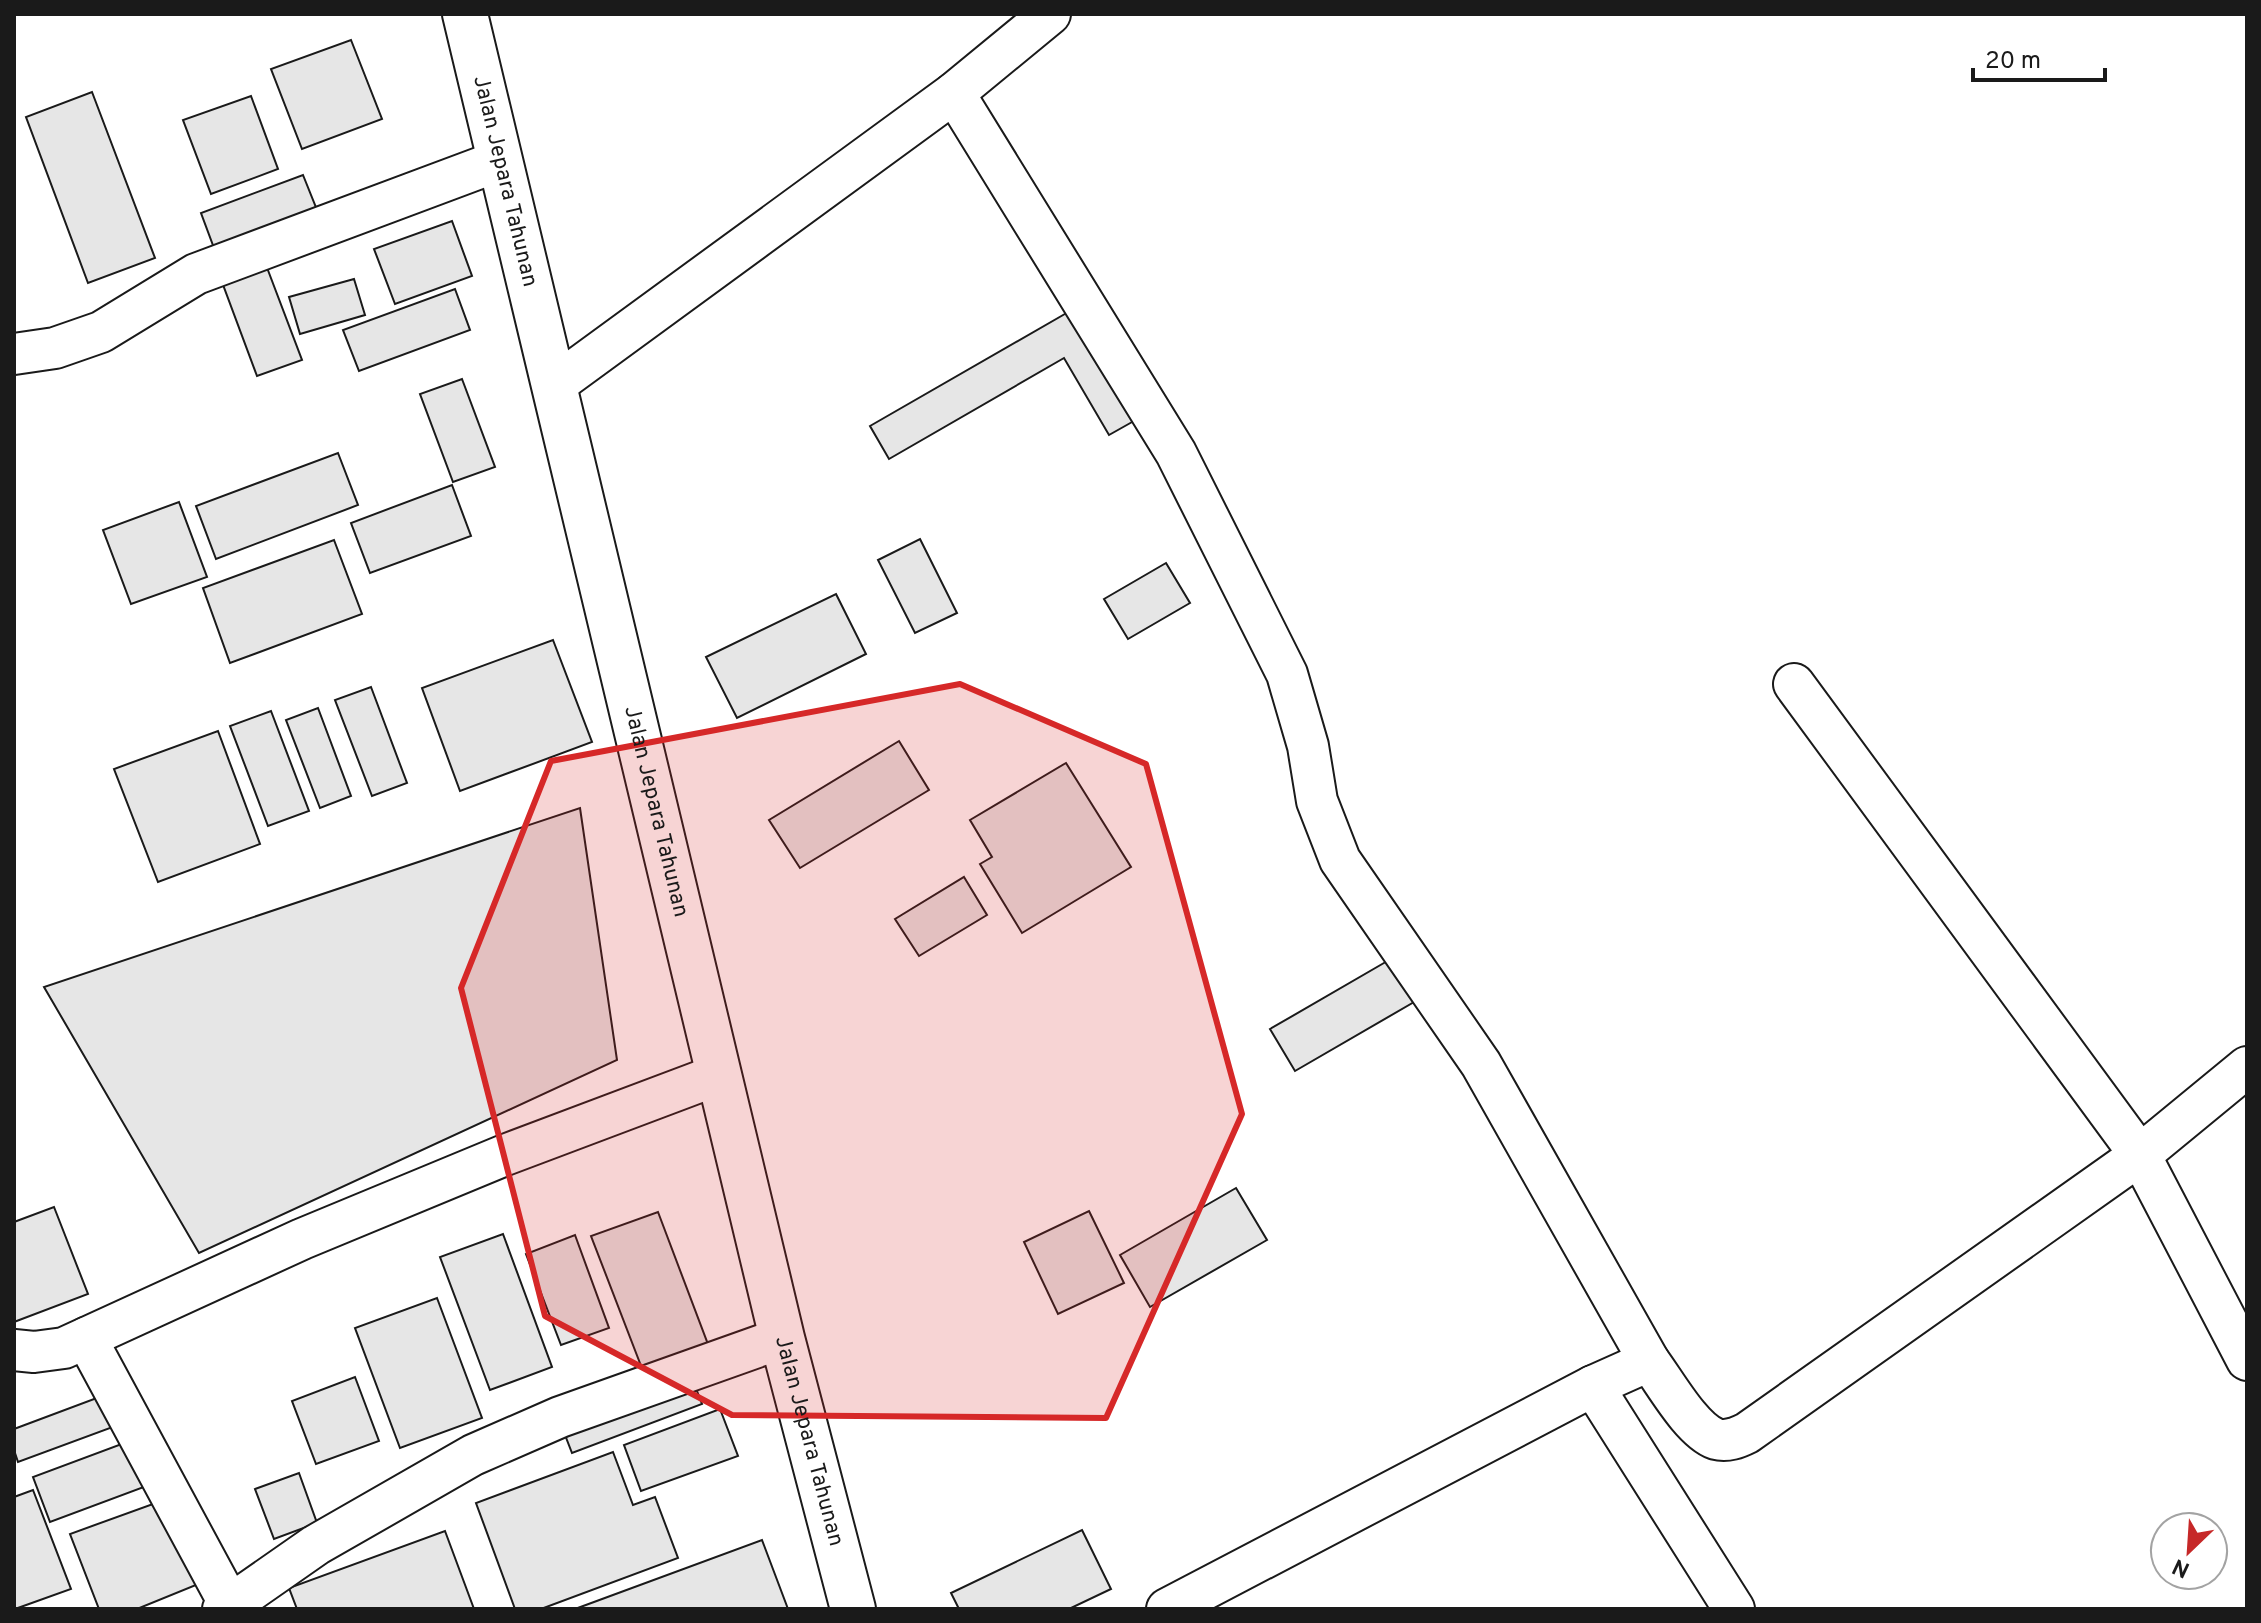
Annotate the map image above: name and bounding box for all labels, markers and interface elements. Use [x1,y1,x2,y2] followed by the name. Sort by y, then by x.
[1973,32,2105,82] scale bar
[1985,47,2041,77] text: 20 m
[467,73,543,290] street label: Jalan Jepara Tahunan
[618,703,694,920] street label: Jalan Jepara Tahunan
[769,1333,849,1549] street label: Jalan Jepara Tahunan
[2149,1511,2229,1591] north arrow
[2169,1551,2194,1582] text: N

